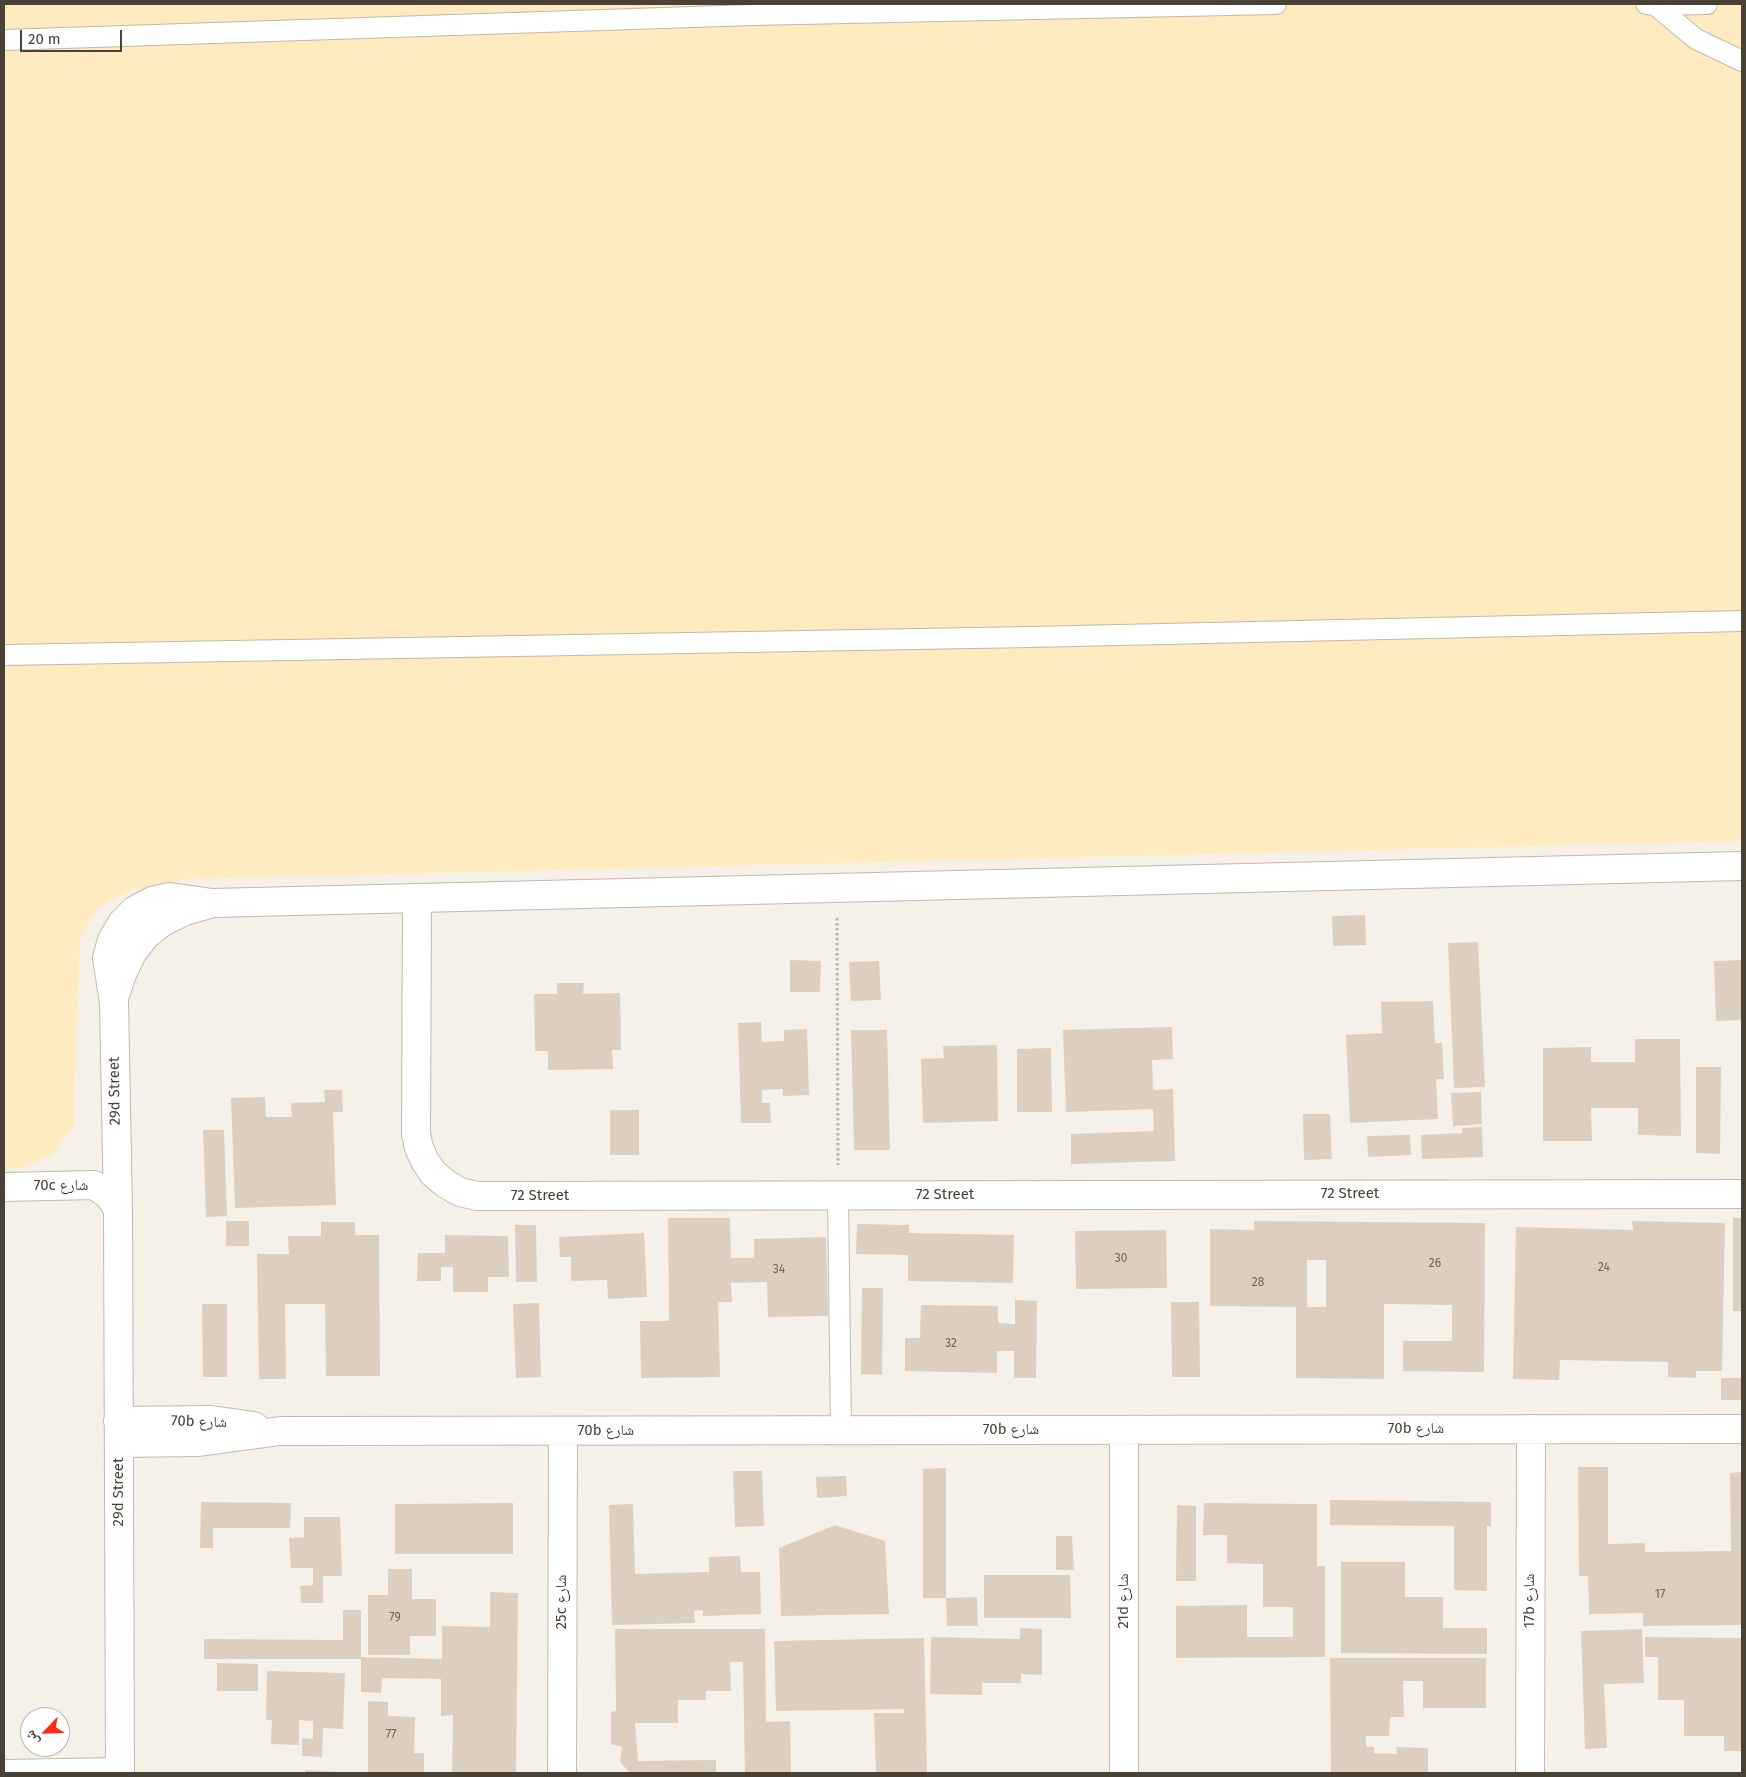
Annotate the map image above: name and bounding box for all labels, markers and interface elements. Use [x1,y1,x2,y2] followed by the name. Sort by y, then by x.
[22,20,125,52] scale bar
[28,30,61,48] text: 20 m
[105,1056,125,1126] street label: 29d Street
[34,1177,88,1195] street label: 70c شارع
[1321,1185,1379,1203] street label: 72 Street
[916,1186,974,1204] street label: 72 Street
[511,1187,569,1205] street label: 72 Street
[1115,1252,1127,1266] house number: 30
[1429,1257,1441,1271] house number: 26
[1598,1261,1610,1275] house number: 24
[773,1263,785,1277] house number: 34
[1252,1276,1264,1290] house number: 28
[945,1337,957,1351] house number: 32
[171,1412,227,1432] street label: 70b شارع
[1388,1420,1444,1438] street label: 70b شارع
[983,1421,1039,1439] street label: 70b شارع
[578,1422,634,1440] street label: 70b شارع
[110,1458,128,1526] street label: 29d Street
[1115,1573,1133,1629] street label: 21d شارع
[1521,1574,1539,1628] street label: 17b شارع
[553,1575,571,1629] street label: 25c شارع
[1655,1588,1665,1602] house number: 17
[389,1611,401,1625] house number: 79
[20,1707,70,1757] north arrow
[21,1728,43,1748] text: ش
[386,1728,396,1742] house number: 77

